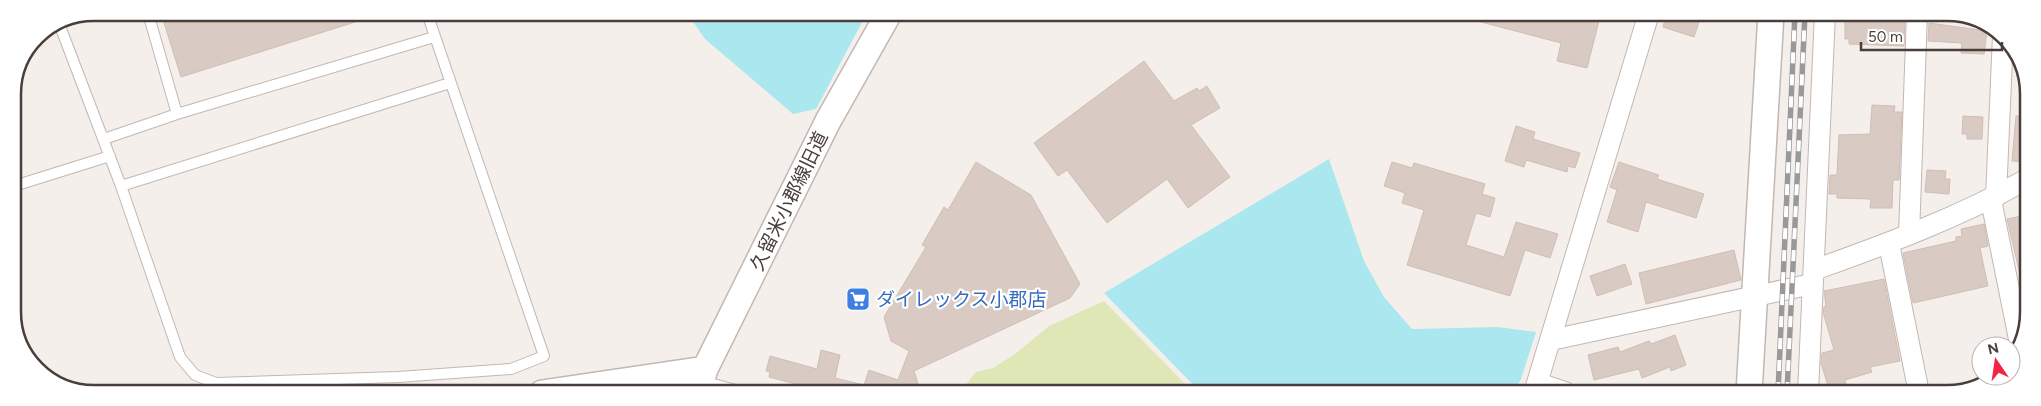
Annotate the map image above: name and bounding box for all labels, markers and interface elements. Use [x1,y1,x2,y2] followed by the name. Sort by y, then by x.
[1861,20,2002,52] scale bar
[1868,28,1903,46] text: 50 m
[745,128,833,274] street label: 久留米小郡線旧道
[845,286,871,312] supermarket icon: ダイレックス小郡店
[876,288,1046,311] place label: ダイレックス小郡店
[1971,336,2021,386] north arrow
[1986,339,2000,358] text: N

